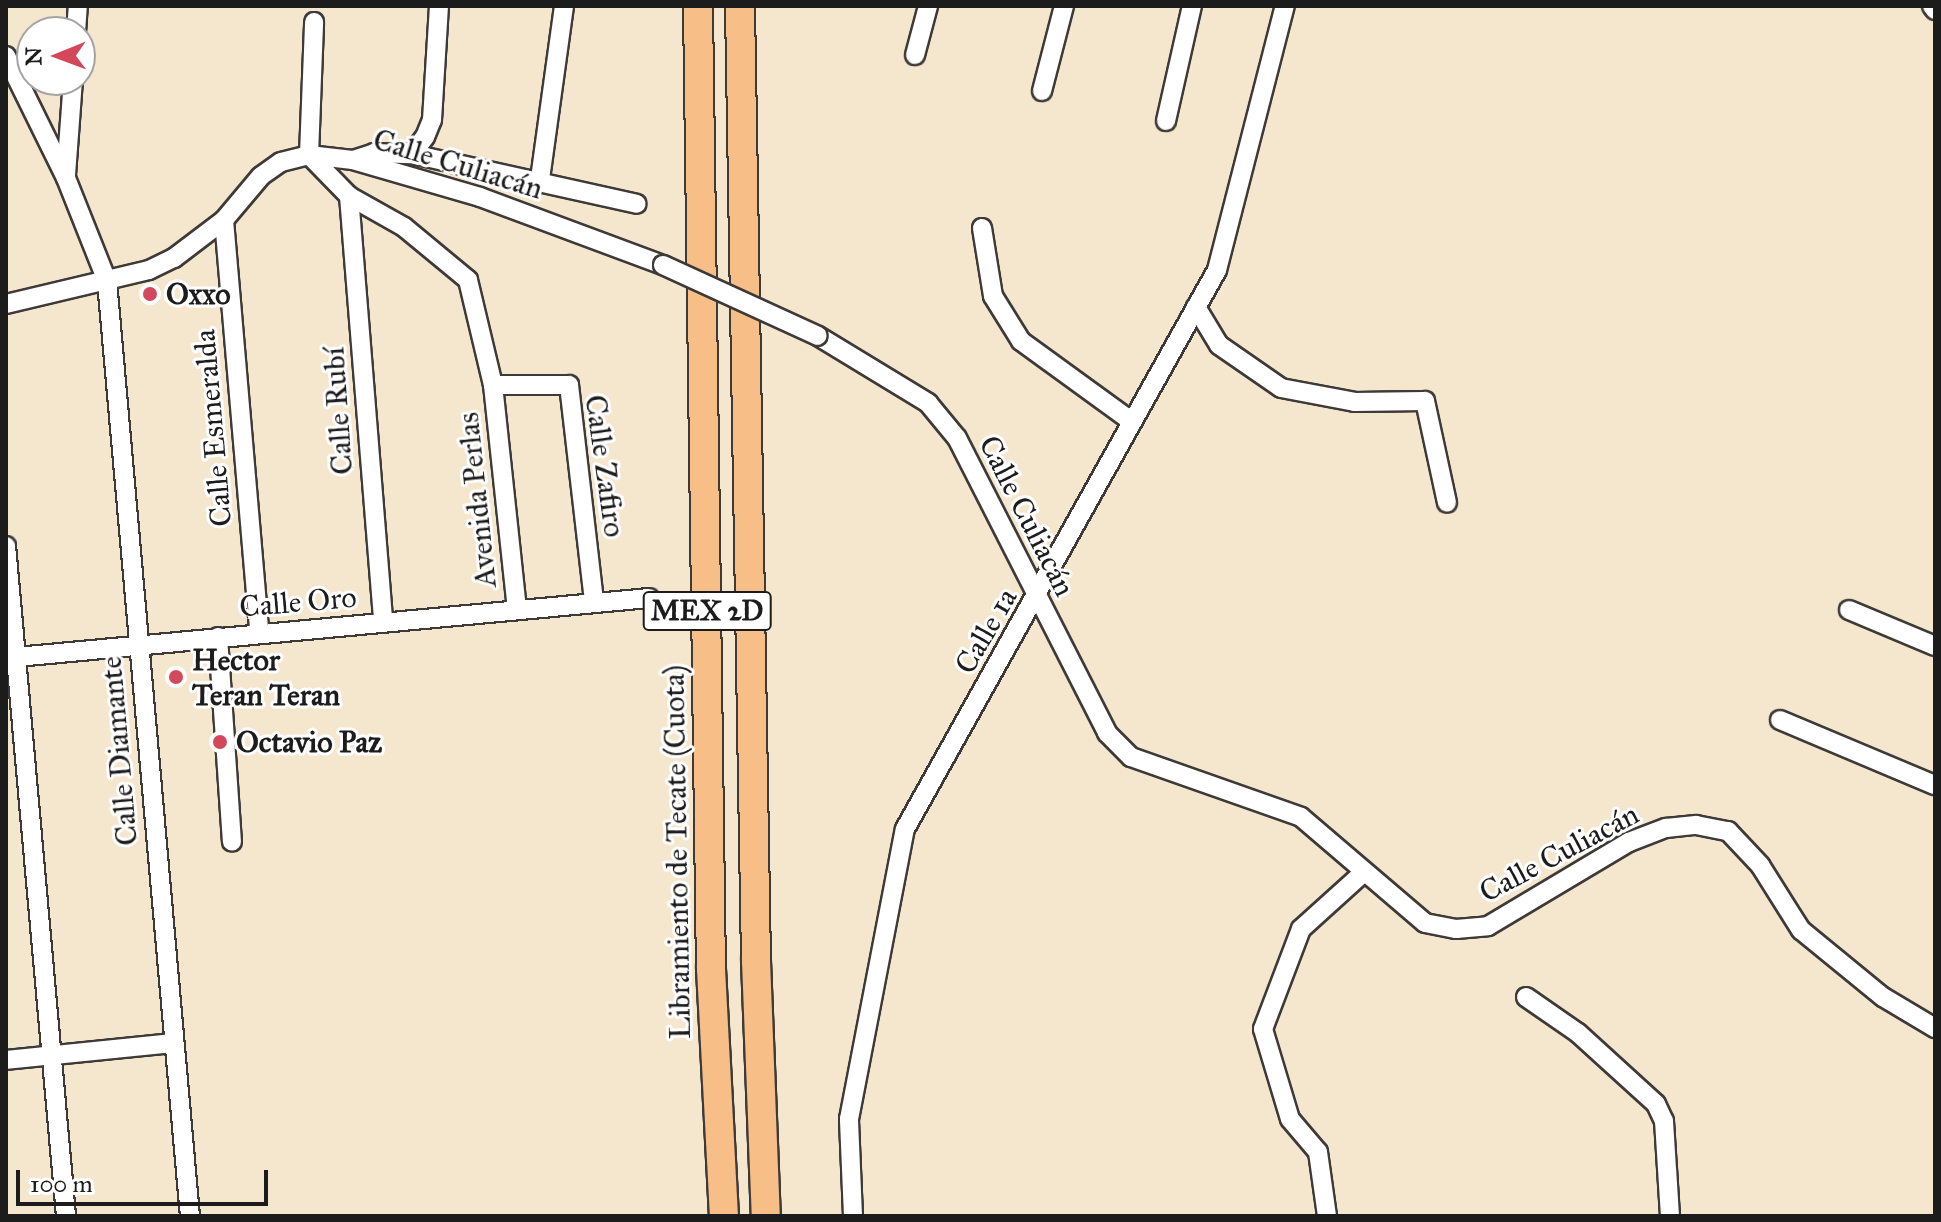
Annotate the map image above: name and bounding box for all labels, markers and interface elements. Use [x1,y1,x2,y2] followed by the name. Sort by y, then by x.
[16,16,96,96] north arrow
[20,47,47,66] text: N
[369,121,547,207] street label: Calle Culiacán
[166,276,231,312] place label: Oxxo
[141,285,159,303] marker: Oxxo
[186,328,240,528] street label: Calle Esmeralda
[316,346,360,476] street label: Calle Rubí
[577,392,633,540] street label: Calle Zafiro
[450,411,504,589] street label: Avenida Perlas
[971,430,1083,602] street label: Calle Culiacán
[238,579,358,625] street label: Calle Oro
[947,582,1025,680] street label: Calle 1a
[641,587,773,635] road number: MEX 2D
[192,642,340,712] place label: Hector Teran Teran
[93,655,145,847] street label: Calle Diamante
[656,665,698,1039] street label: Libramiento de Tecate (Cuota)
[167,668,185,686] marker: Hector Teran Teran
[236,724,382,760] place label: Octavio Paz
[211,733,229,751] marker: Octavio Paz
[1473,796,1645,910] street label: Calle Culiacán
[20,1154,272,1204] scale bar
[30,1169,93,1199] text: 100 m

